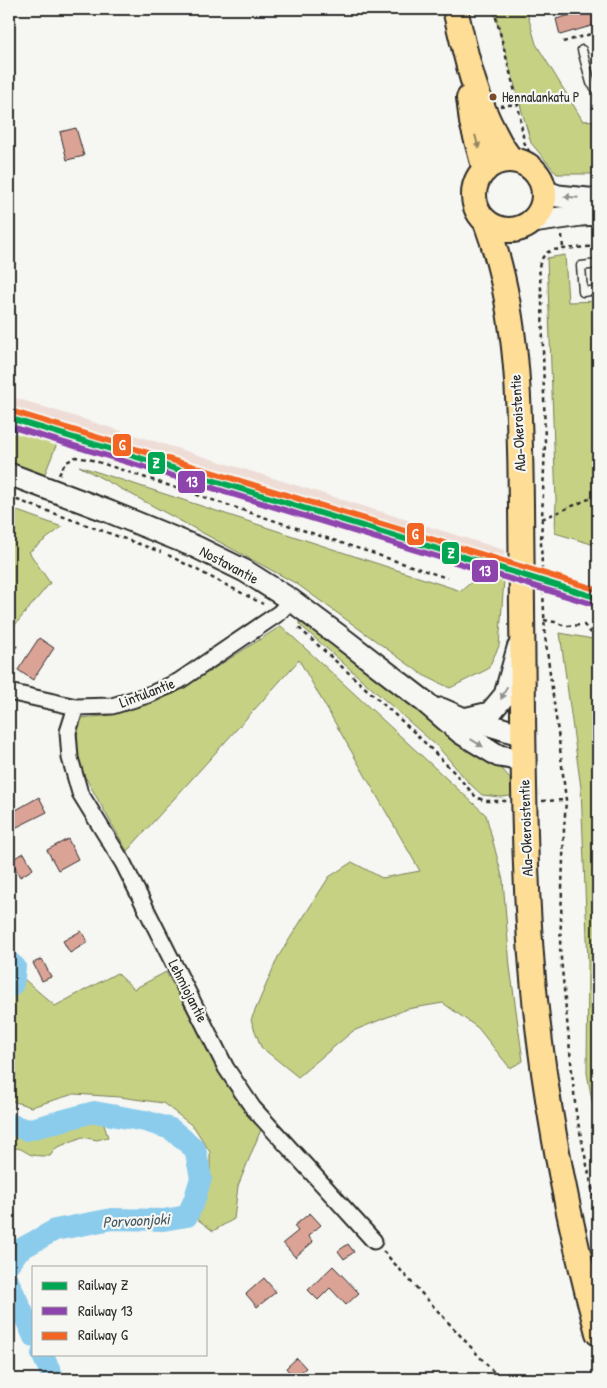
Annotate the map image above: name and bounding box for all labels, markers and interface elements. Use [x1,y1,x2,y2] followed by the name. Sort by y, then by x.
[502,87,579,106] place label: Hennalankatu P
[488,92,498,102] marker: Hennalankatu P
[473,135,481,150] one-way arrow
[562,193,578,201] one-way arrow
[504,374,531,472] street label: Ala-Okeroistentie
[112,433,132,457] line badge: G
[119,435,126,454] text: G
[147,451,166,475] line badge: Z
[152,453,160,472] text: Z
[177,470,206,494] line badge: 13
[186,472,198,491] text: 13
[406,522,425,546] line badge: G
[412,524,419,543] text: G
[196,540,262,589] street label: Nostavantie
[441,541,460,565] line badge: Z
[447,543,455,562] text: Z
[471,559,499,583] line badge: 13
[479,561,491,580] text: 13
[116,672,178,713] street label: Lintulantie
[500,685,509,700] one-way arrow
[470,738,483,747] one-way arrow
[513,779,538,877] street label: Ala-Okeroistentie
[164,956,213,1026] street label: Lehmiojantie
[102,1207,172,1233] water label: Porvoonjoki
[32,1266,208,1356] legend
[78,1274,129,1295] text: Railway Z
[78,1300,133,1321] text: Railway 13
[78,1324,129,1345] text: Railway G

